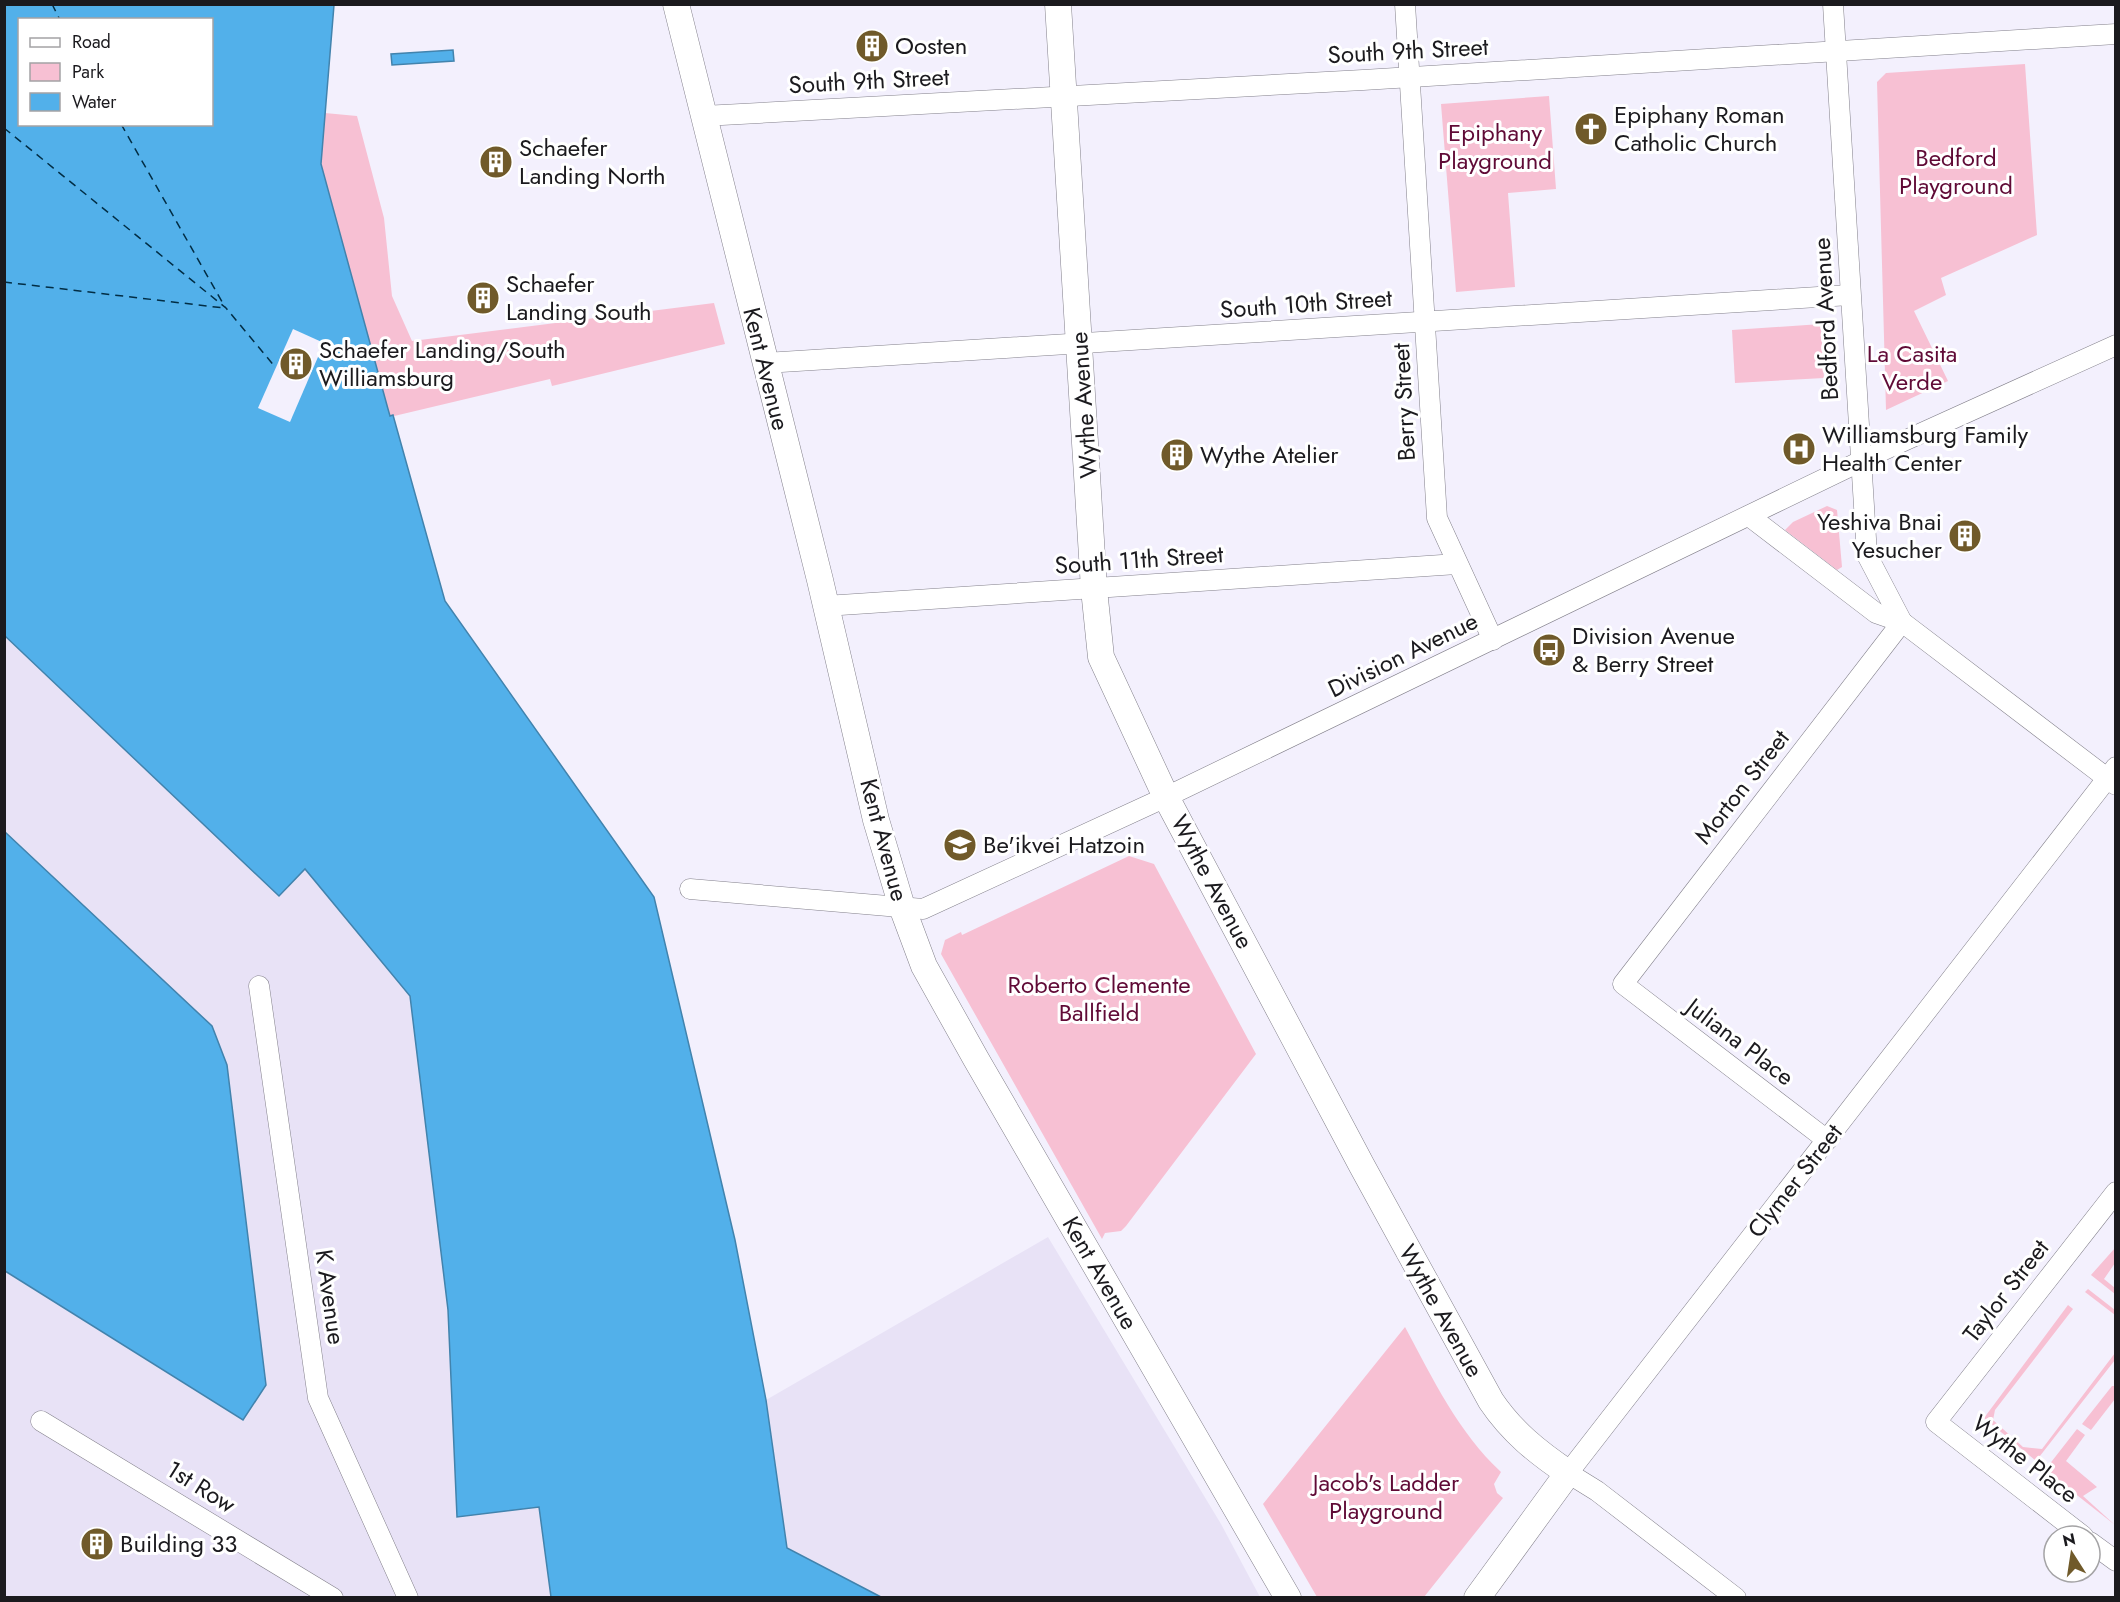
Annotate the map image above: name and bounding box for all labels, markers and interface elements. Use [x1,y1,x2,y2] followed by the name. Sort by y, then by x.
[18,18,213,126] legend
[854,28,890,64] building icon: Oosten
[895,28,967,63] place label: Oosten
[72,29,111,55] text: Road
[1327,29,1490,72] street label: South 9th Street
[72,59,104,85] text: Park
[788,59,951,102] street label: South 9th Street
[72,89,117,115] text: Water
[1614,97,1785,160] place label: Epiphany Roman Catholic Church
[1573,111,1609,147] church icon: Epiphany Roman Catholic Church
[1438,115,1552,178] park label: Epiphany Playground
[519,130,666,193] place label: Schaefer Landing North
[1899,140,2013,203] park label: Bedford Playground
[478,144,514,180] building icon: Schaefer Landing North
[1804,237,1847,401] street label: Bedford Avenue
[506,266,652,329] place label: Schaefer Landing South
[465,280,501,316] building icon: Schaefer Landing South
[1219,280,1393,327] street label: South 10th Street
[734,304,799,434] street label: Kent Avenue
[1061,330,1106,480] street label: Wythe Avenue
[319,332,566,395] place label: Schaefer Landing/South Williamsburg
[1867,336,1957,399] park label: La Casita Verde
[1383,342,1424,462] street label: Berry Street
[278,346,314,382] building icon: Schaefer Landing/South Williamsburg
[1822,417,2029,480] place label: Williamsburg Family Health Center
[1781,431,1817,467] hospital icon: Williamsburg Family Health Center
[1159,437,1195,473] building icon: Wythe Atelier
[1200,437,1339,472] place label: Wythe Atelier
[1817,504,1943,567] place label: Yeshiva Bnai Yesucher
[1947,518,1983,554] building icon: Yeshiva Bnai Yesucher
[1054,536,1225,583] street label: South 11th Street
[1322,603,1484,706] street label: Division Avenue
[1572,618,1735,681] place label: Division Avenue & Berry Street
[1531,632,1567,668] bus stop icon: Division Avenue & Berry Street
[1686,722,1798,851] street label: Morton Street
[851,775,918,905] street label: Kent Avenue
[1162,809,1262,955] street label: Wythe Avenue
[942,827,978,863] school or university icon: Be'ikvei Hatzoin
[983,827,1145,862] place label: Be'ikvei Hatzoin
[1008,967,1191,1030] park label: Roberto Clemente Ballfield
[1677,988,1802,1094] street label: Juliana Place
[1739,1116,1850,1245] street label: Clymer Street
[1054,1210,1147,1336] street label: Kent Avenue
[1954,1232,2057,1350] street label: Taylor Street
[1390,1238,1492,1384] street label: Wythe Avenue
[307,1247,354,1347] street label: K Avenue
[1965,1406,2086,1511] street label: Wythe Place
[160,1452,243,1522] street label: 1st Row
[1310,1465,1460,1528] park label: Jacob's Ladder Playground
[2042,1524,2102,1584] north arrow
[79,1526,115,1562] building icon: Building 33
[120,1526,237,1561] place label: Building 33
[2060,1527,2078,1552] text: N

